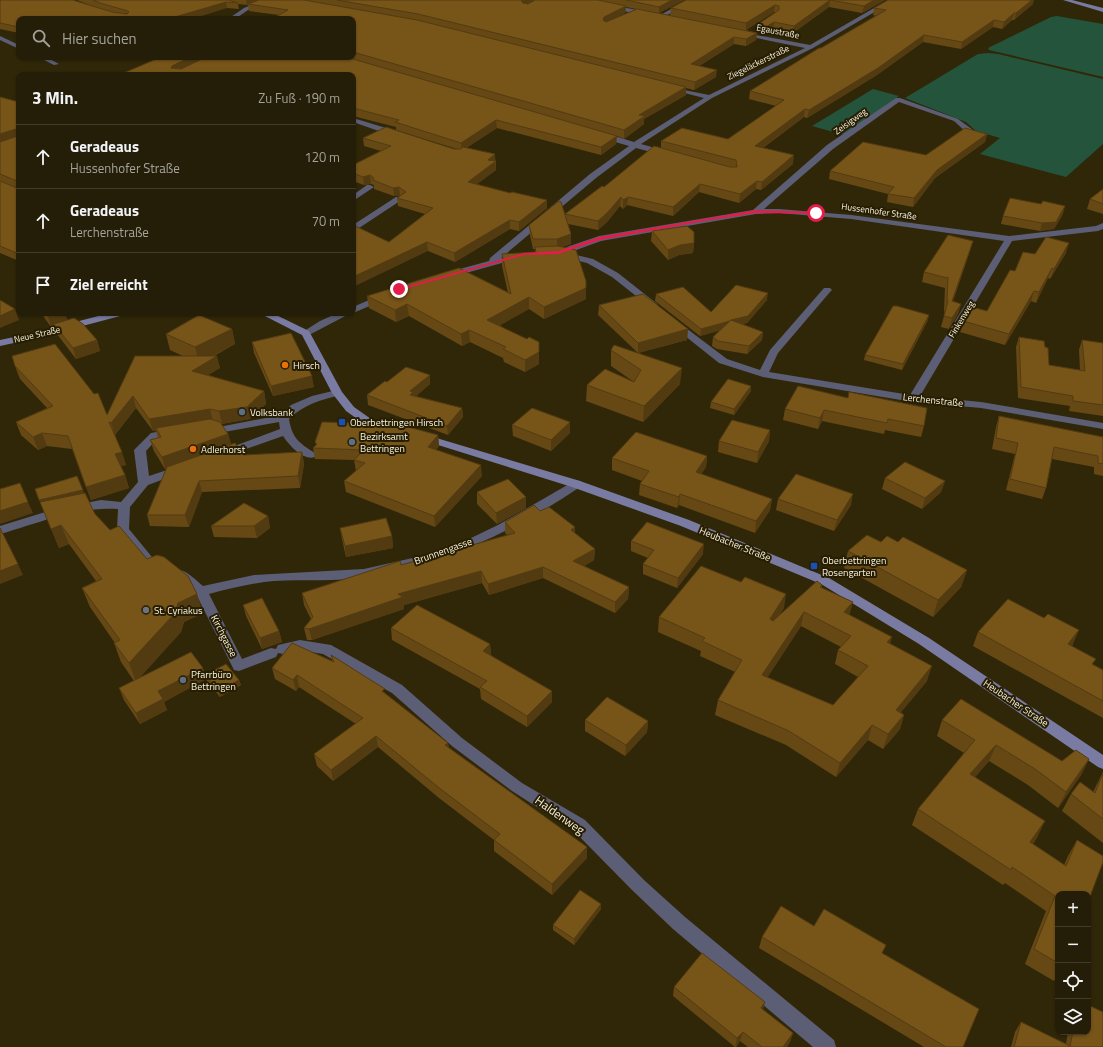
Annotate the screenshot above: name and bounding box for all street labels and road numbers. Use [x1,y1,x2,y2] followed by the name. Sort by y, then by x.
[755,20,801,42] street label: Egaustraße
[725,41,792,83] street label: Ziegeläckerstraße
[831,104,869,137] street label: Zeisigweg
[840,199,918,223] street label: Hussenhofer Straße
[945,298,977,340] street label: Finkenweg
[13,322,62,346] street label: Neue Straße
[902,389,964,411] street label: Lerchenstraße
[697,523,773,565] street label: Heubacher Straße
[412,534,474,568] street label: Brunnengasse
[207,612,241,660] street label: Kirchgasse
[980,676,1052,730] street label: Heubacher Straße
[531,791,589,839] street label: Haldenweg

